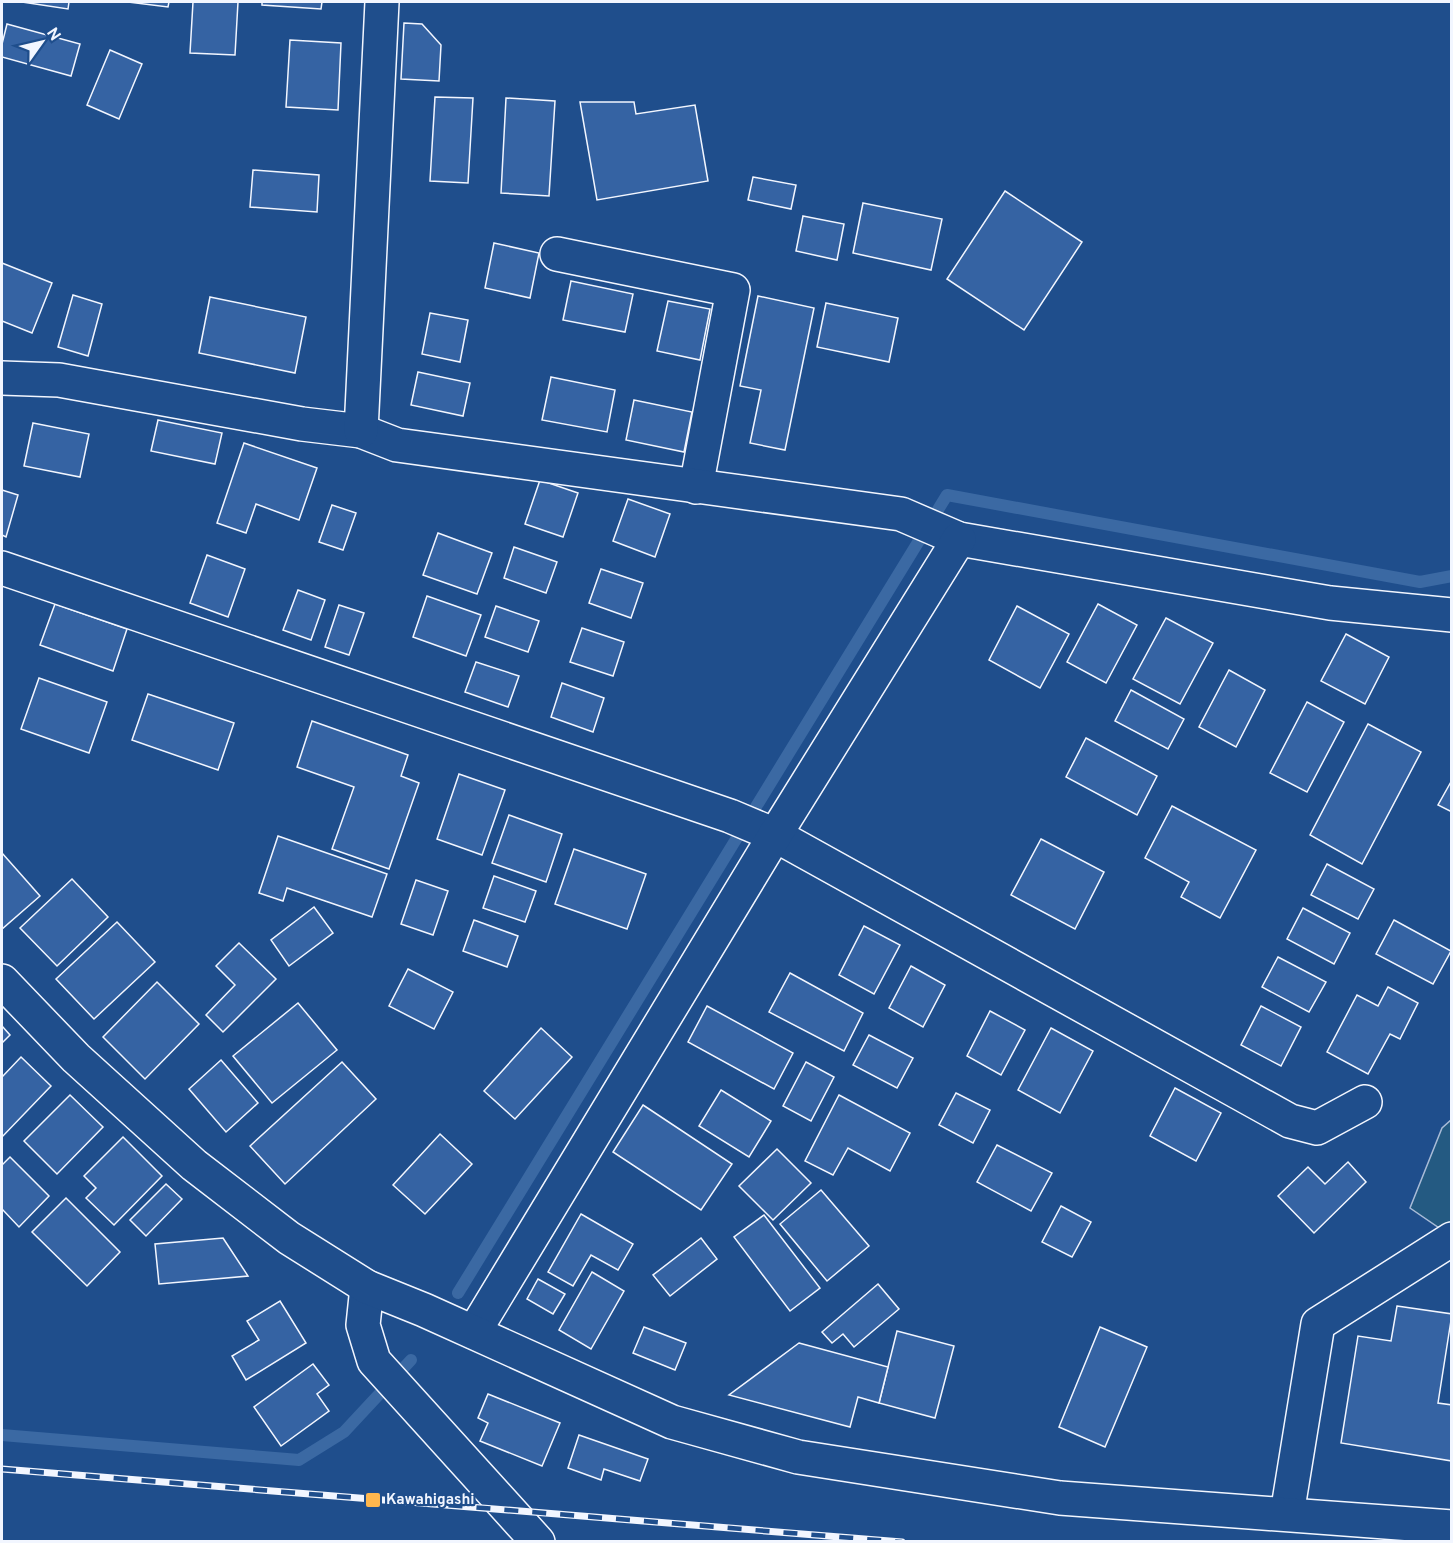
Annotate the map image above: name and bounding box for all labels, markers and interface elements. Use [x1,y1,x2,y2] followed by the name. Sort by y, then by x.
[12,12,72,72] north arrow
[41,24,64,45] text: N
[364,1491,382,1509] marker: Kawahigashi
[386,1491,475,1510] place label: Kawahigashi

